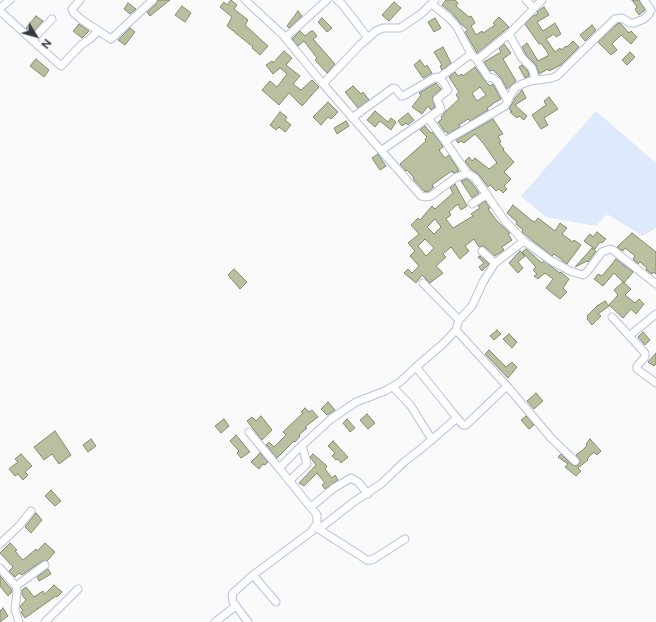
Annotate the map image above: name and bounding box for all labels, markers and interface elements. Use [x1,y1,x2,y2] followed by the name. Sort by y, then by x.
[16,16,56,56] north arrow
[38,36,54,51] text: N

